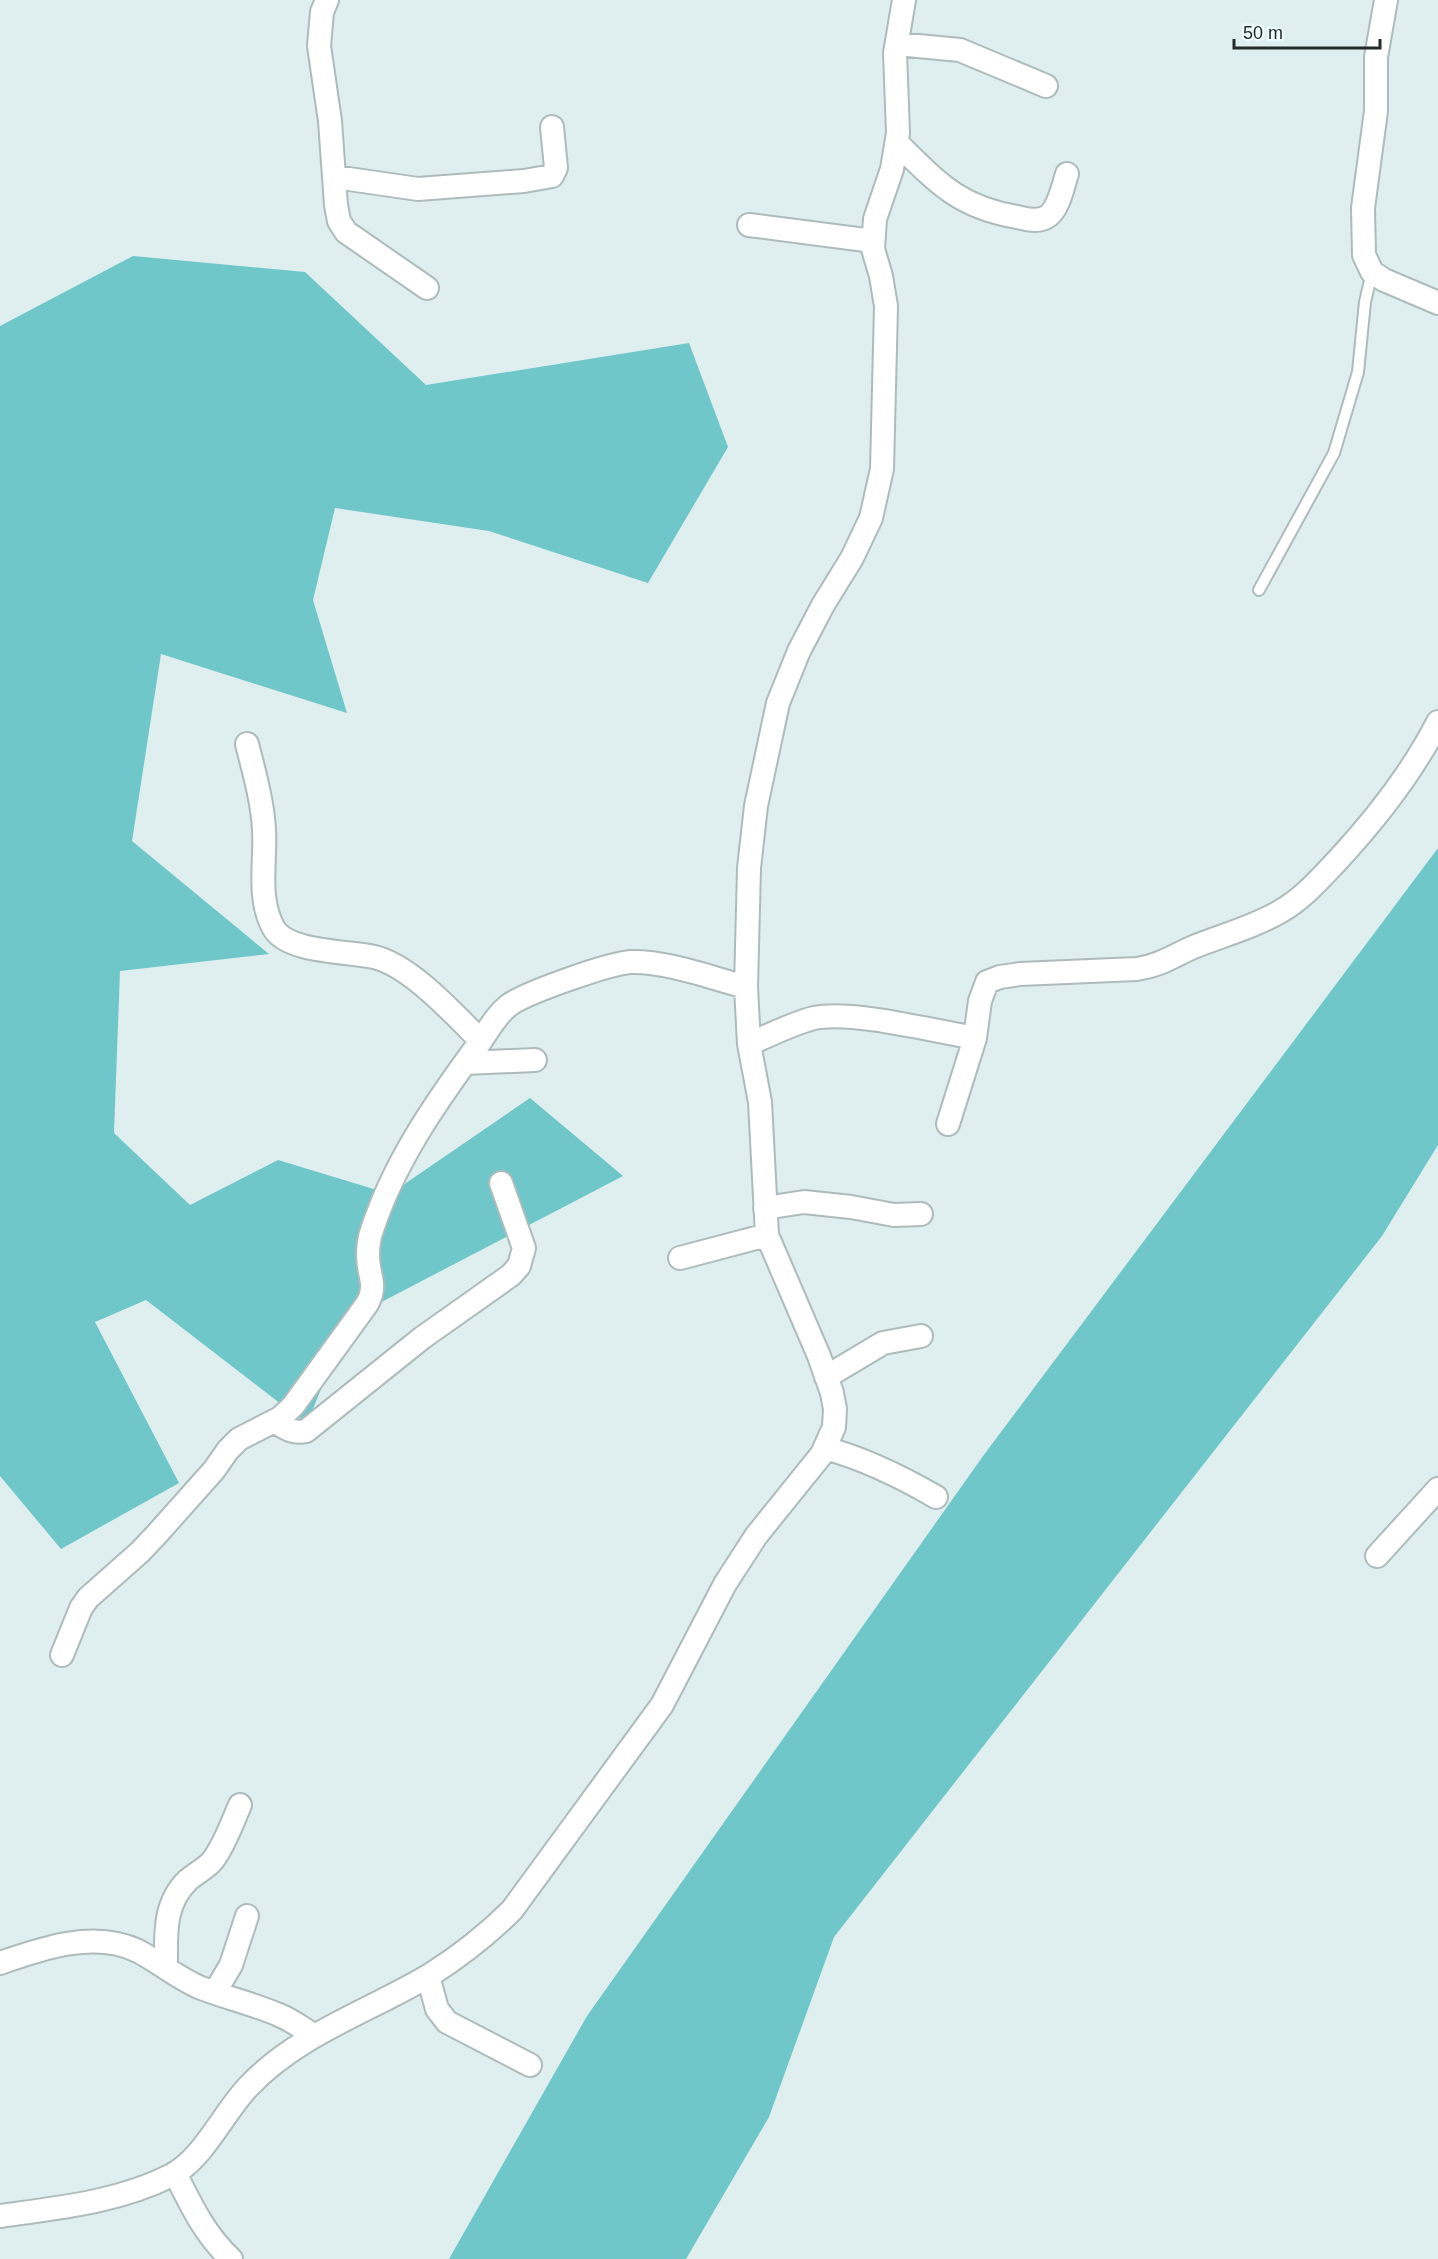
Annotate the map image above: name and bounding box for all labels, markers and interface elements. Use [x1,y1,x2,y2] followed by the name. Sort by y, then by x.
[1234,12,1380,50] scale bar
[1243,23,1283,43] text: 50 m

